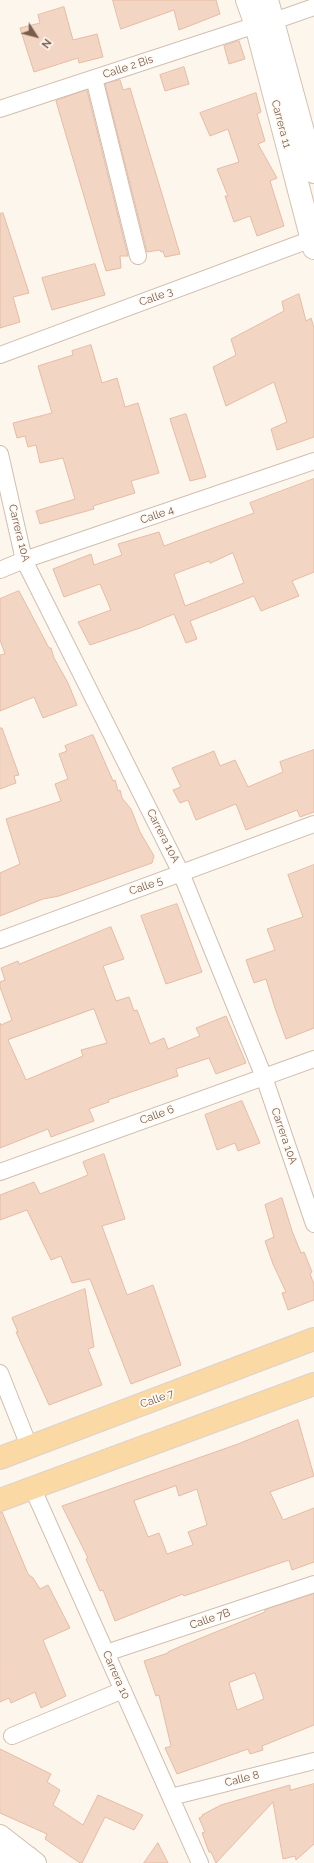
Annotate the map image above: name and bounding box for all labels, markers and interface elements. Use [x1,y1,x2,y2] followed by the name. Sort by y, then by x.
[16,16,56,56] north arrow
[38,36,54,51] text: N
[101,53,155,81] street label: Calle 2 Bis
[268,98,294,150] street label: Carrera 11
[137,285,175,309] street label: Calle 3
[5,503,33,563] street label: Carrera 10A
[138,503,176,527] street label: Calle 4
[144,807,182,865] street label: Carrera 10A
[127,874,165,898] street label: Calle 5
[138,1103,176,1127] street label: Calle 6
[268,1106,300,1166] street label: Carrera 10A
[138,1387,176,1411] street label: Calle 7
[188,1606,232,1632] street label: Calle 7B
[99,1649,133,1701] street label: Carrera 10
[223,1768,261,1790] street label: Calle 8

